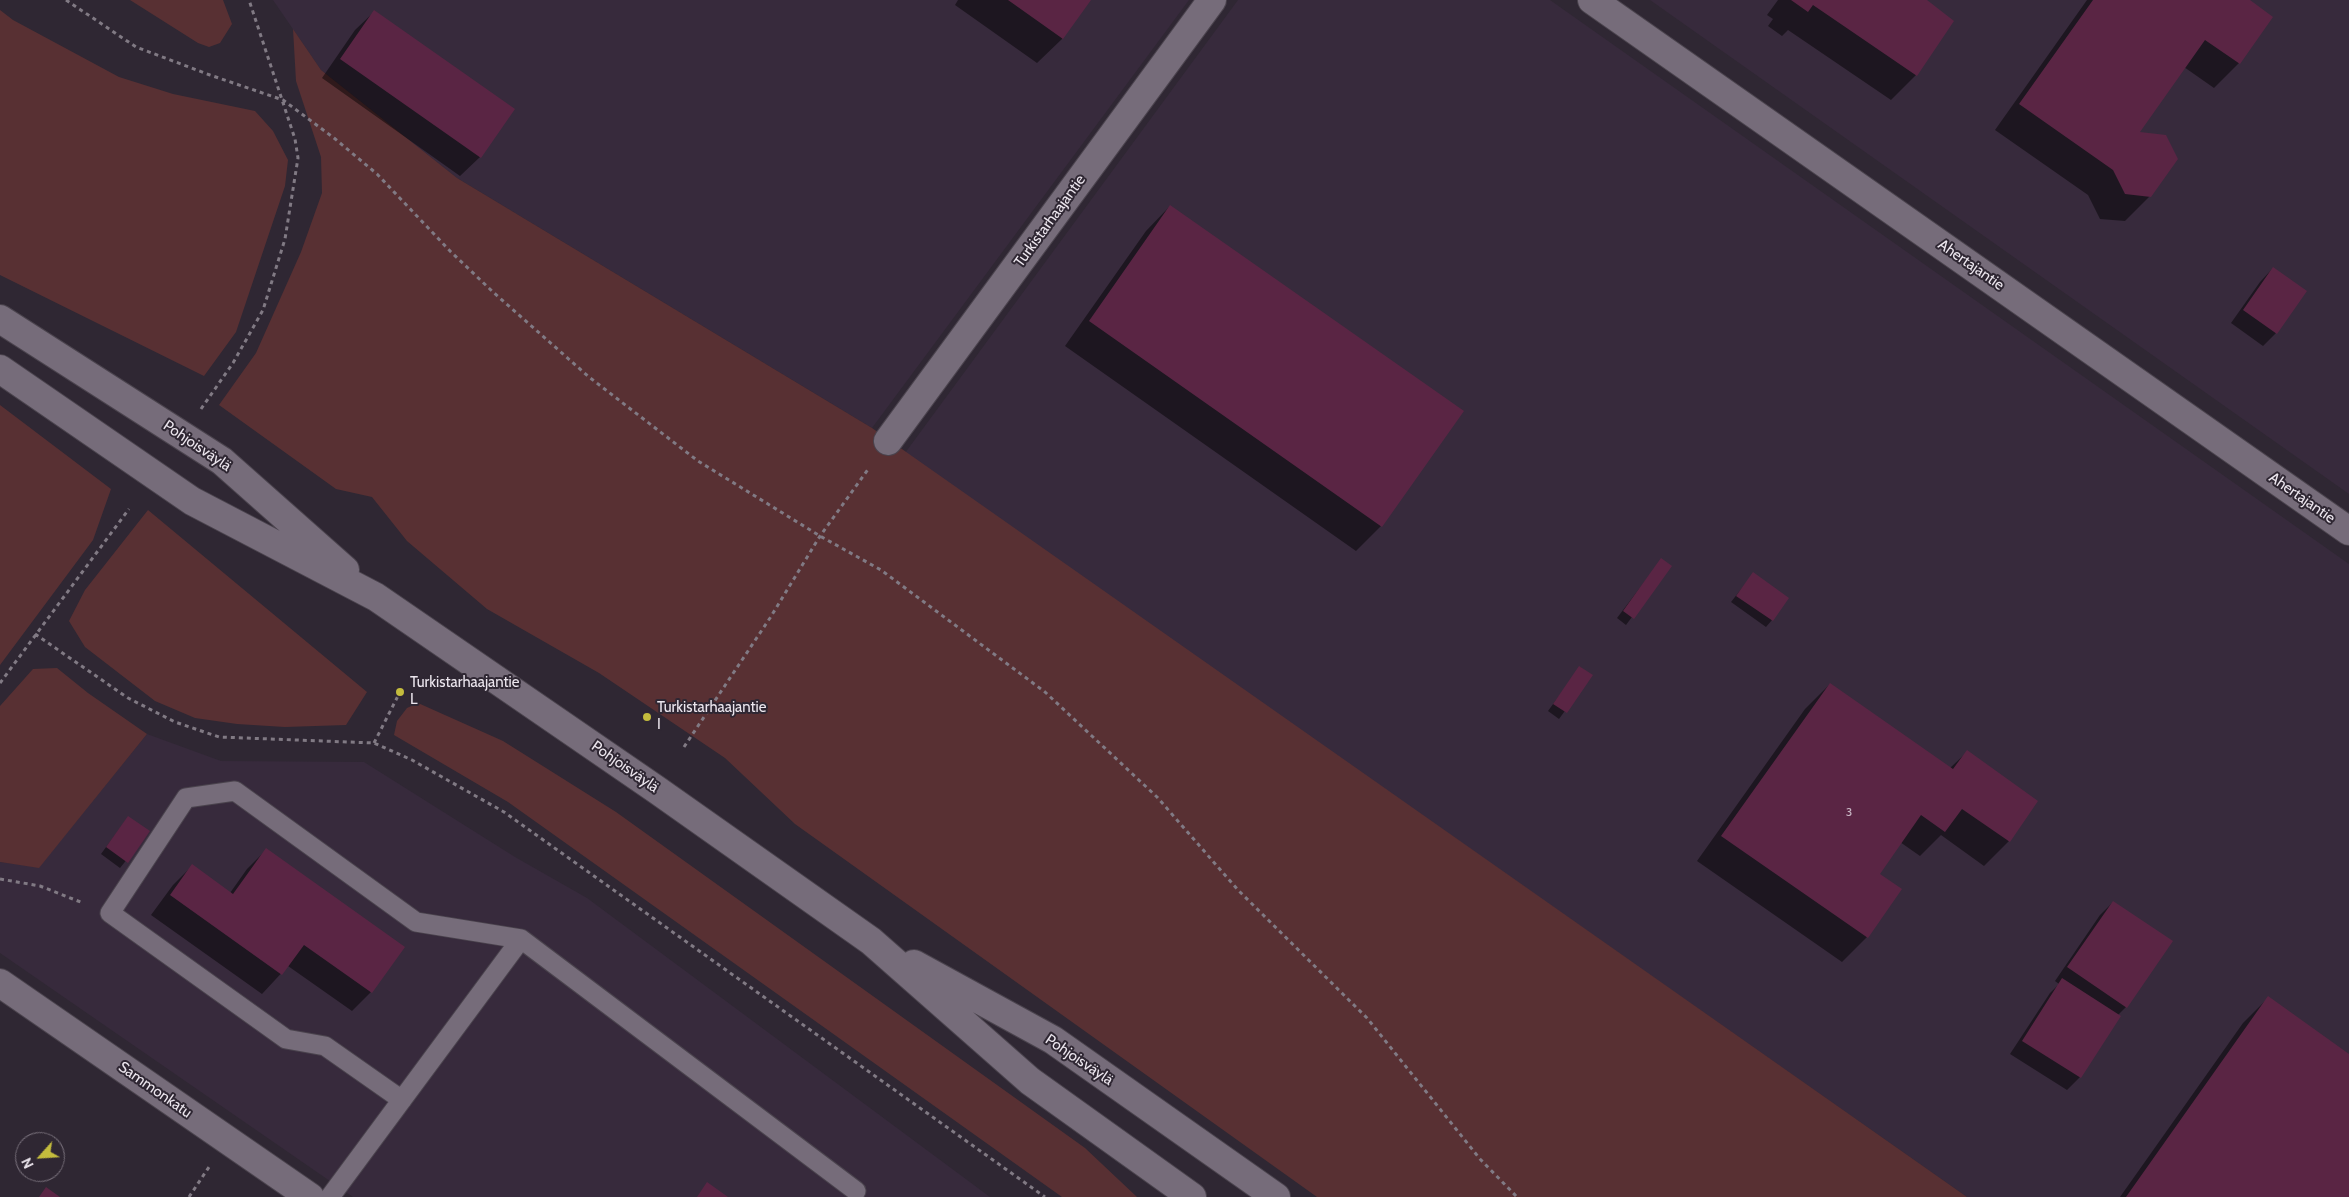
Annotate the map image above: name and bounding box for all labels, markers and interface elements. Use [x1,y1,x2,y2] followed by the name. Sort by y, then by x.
[1011,171,1089,271] street label: Turkistarhaajantie
[1934,236,2008,294] street label: Ahertajantie
[160,417,234,475] street label: Pohjoisväylä
[2265,469,2339,527] street label: Ahertajantie
[410,674,519,709] place label: Turkistarhaajantie L
[394,686,406,698] marker: Turkistarhaajantie L
[657,699,766,734] place label: Turkistarhaajantie I
[641,711,653,723] marker: Turkistarhaajantie I
[588,737,662,797] street label: Pohjoisväylä
[1846,805,1852,819] house number: 3
[1042,1031,1116,1089] street label: Pohjoisväylä
[115,1058,195,1122] street label: Sammonkatu
[15,1132,65,1182] north arrow
[17,1155,38,1172] text: N

